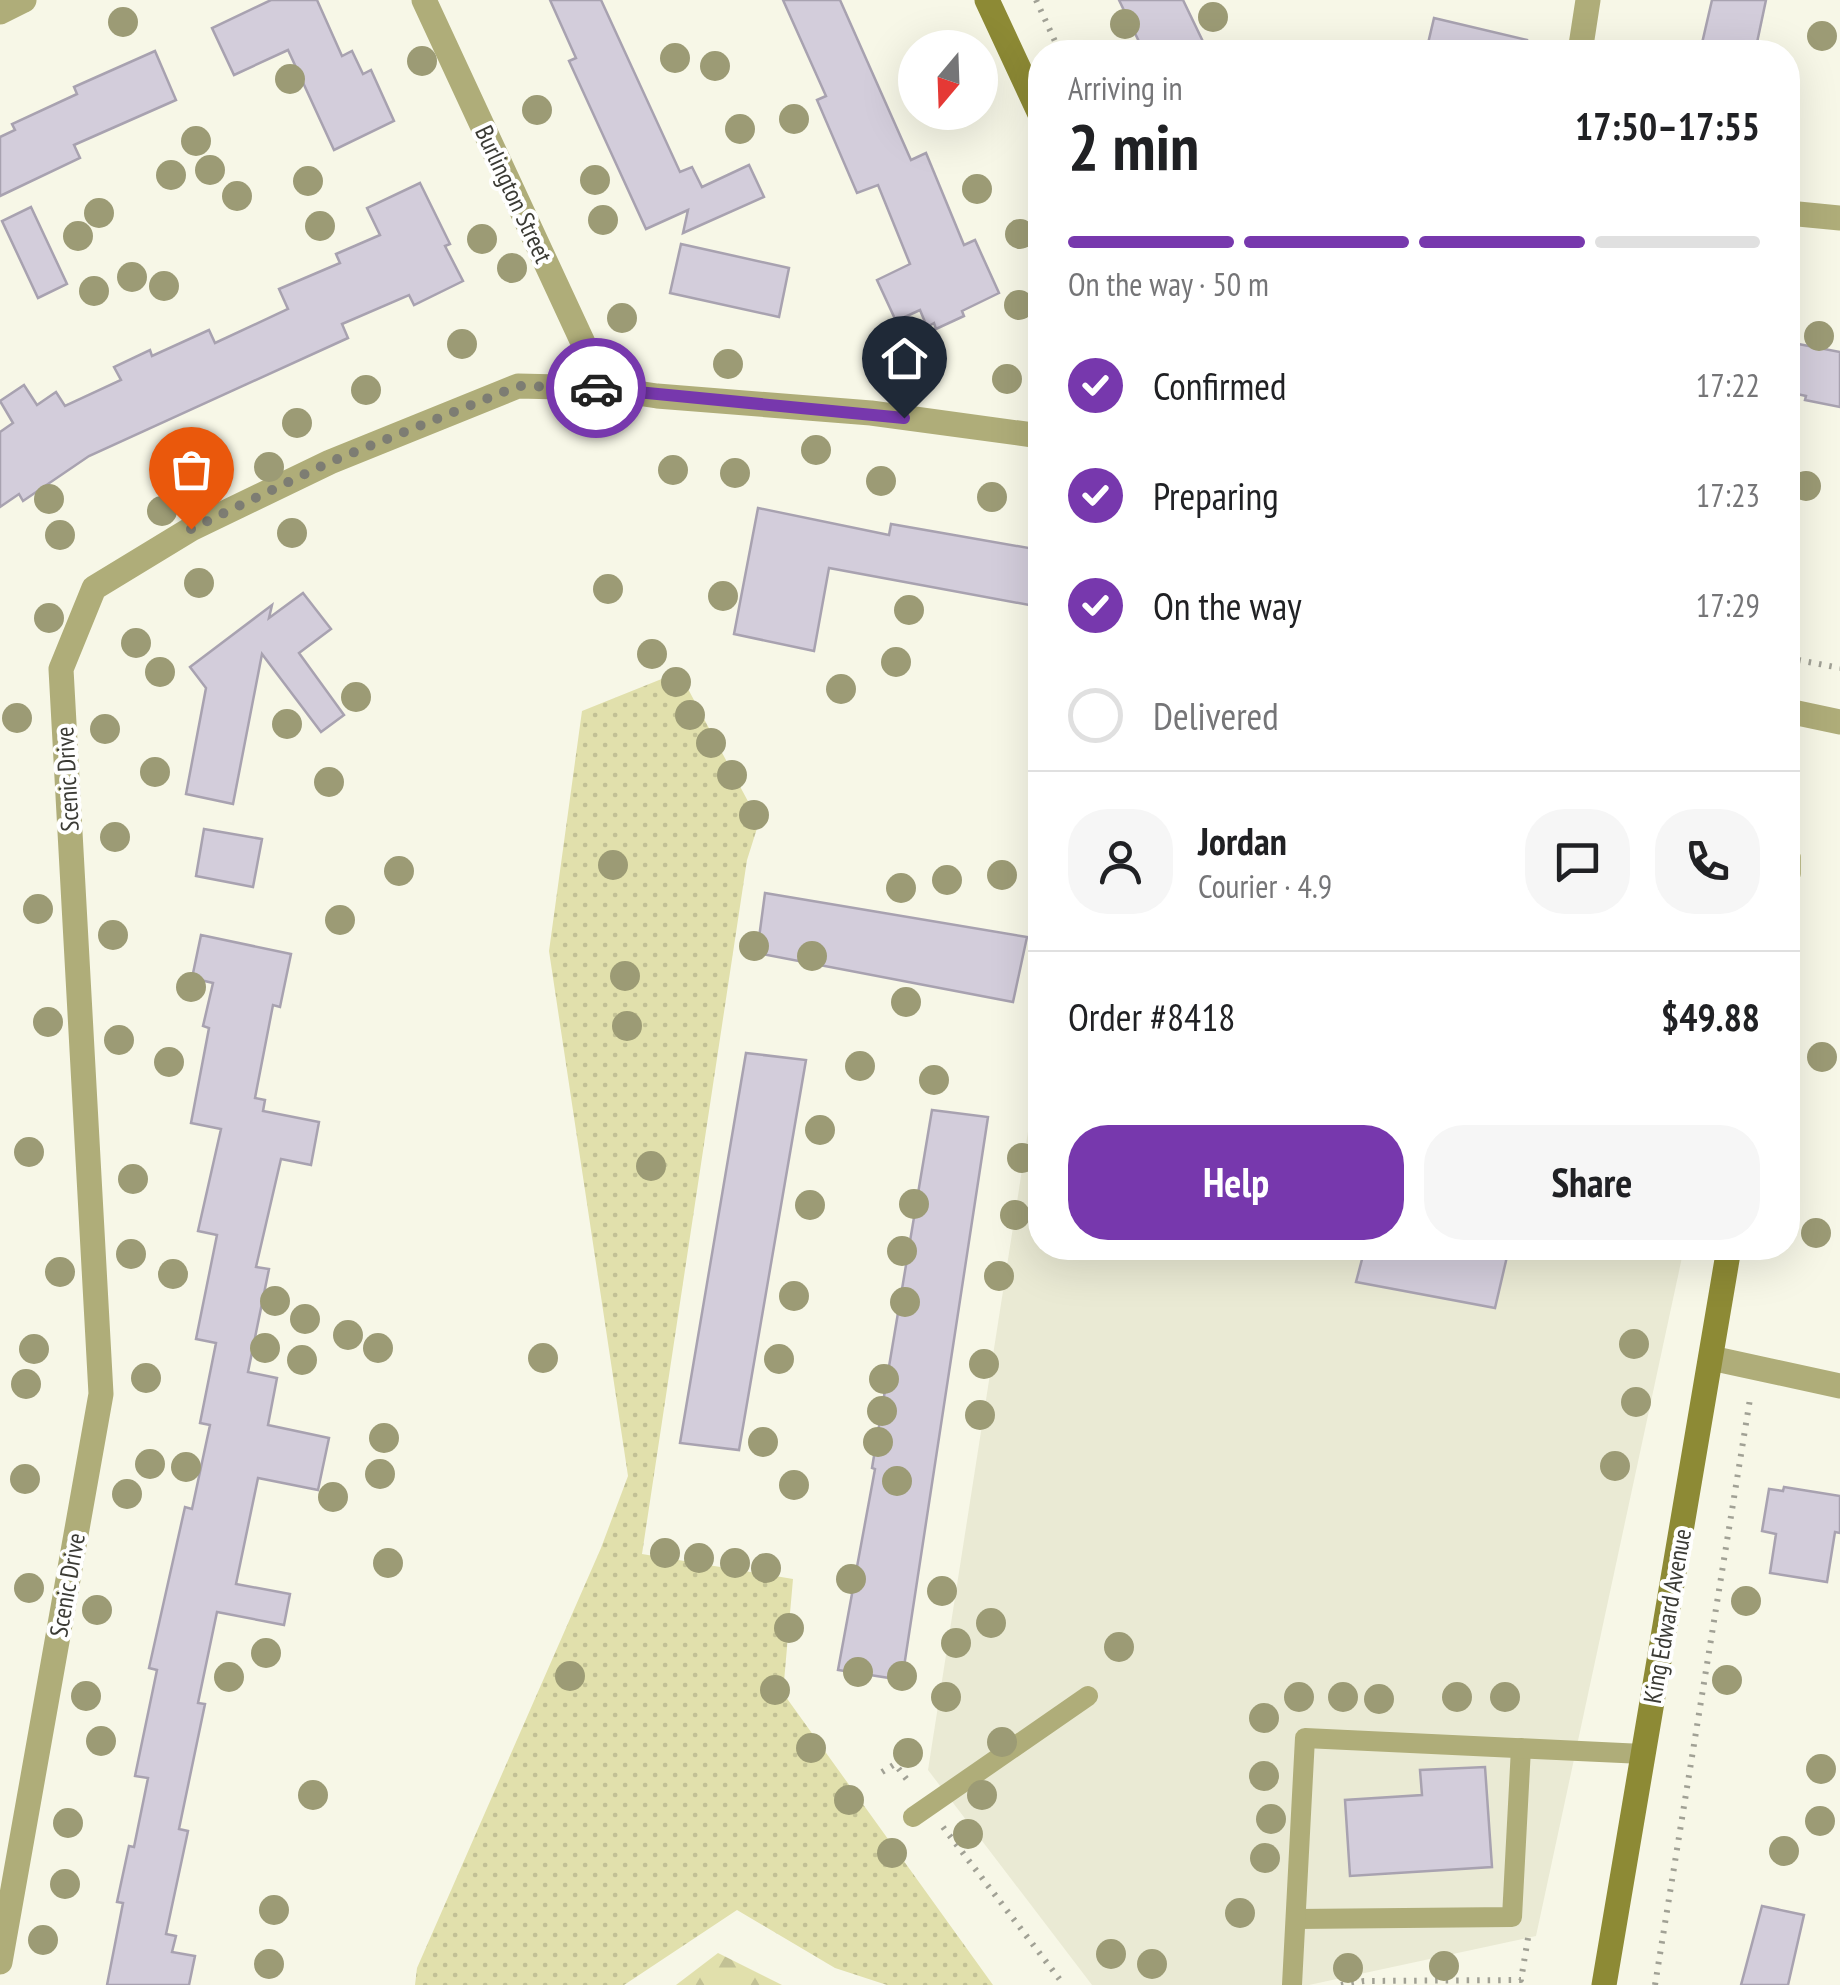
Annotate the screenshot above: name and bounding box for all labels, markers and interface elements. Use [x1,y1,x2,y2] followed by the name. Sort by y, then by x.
[898,30,998,130] north arrow
[898,30,998,130] map controls
[1068,67,1183,109] text: Arriving in
[1575,101,1760,150] text: 17:50–17:55
[1068,104,1199,188] text: 2 min
[468,120,560,268] street label: Burlington Street
[1068,263,1269,305] text: On the way · 50 m
[862,316,947,419] pin
[877,331,932,386] icon: home
[546,338,646,438] courier
[1068,358,1123,413] icon: check
[569,361,624,416] icon: car
[1153,361,1286,410] text: Confirmed
[1696,364,1760,406] text: 17:22
[149,427,234,530] pin
[164,442,219,497] icon: bag
[1068,468,1123,523] icon: check
[1153,471,1279,520] text: Preparing
[1696,474,1760,516] text: 17:23
[1068,578,1123,633] icon: check
[1153,581,1301,630] text: On the way
[1696,584,1760,626] text: 17:29
[1153,691,1279,740] text: Delivered
[48,726,86,832] street label: Scenic Drive
[1068,809,1173,914] button: person
[1525,809,1630,914] button: chat
[1655,809,1760,914] button: phone
[1198,816,1287,865] text: Jordan
[1198,865,1332,907] text: Courier · 4.9
[1068,992,1235,1041] text: Order #8418
[1661,992,1760,1041] text: $49.88
[1068,1125,1404,1240] button: Help
[1424,1125,1760,1240] button: Share
[1636,1526,1698,1706] street label: King Edward Avenue
[42,1530,92,1640] street label: Scenic Drive

